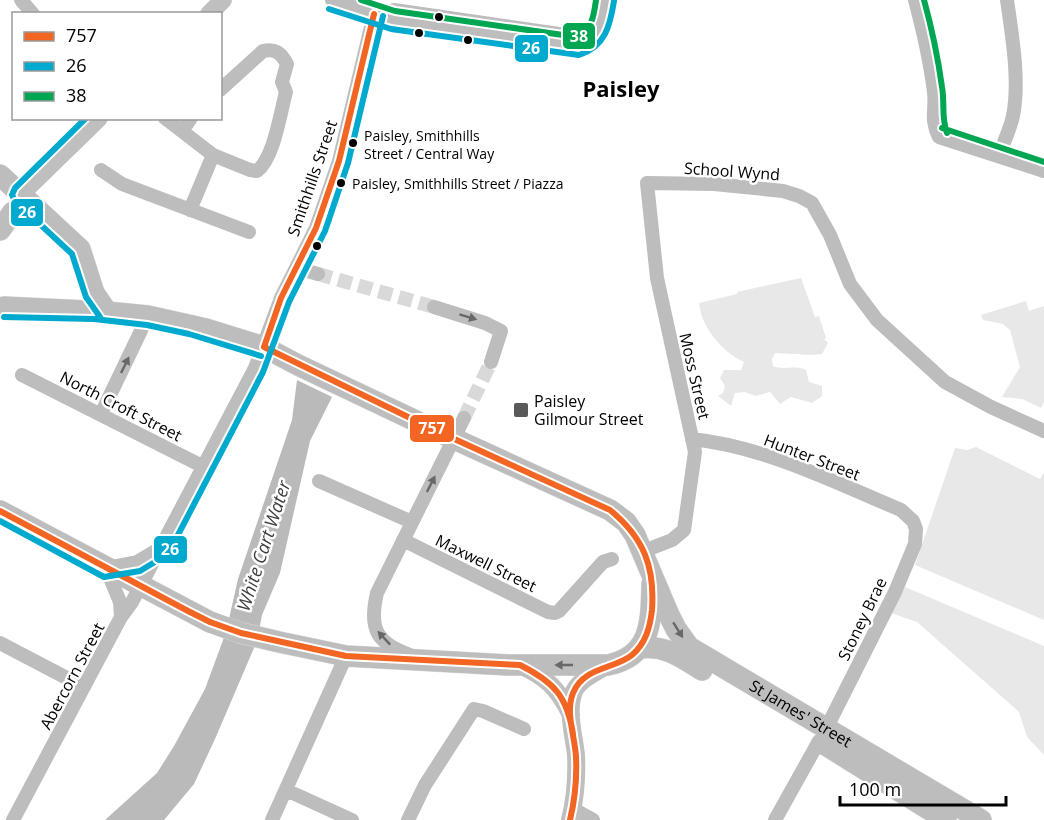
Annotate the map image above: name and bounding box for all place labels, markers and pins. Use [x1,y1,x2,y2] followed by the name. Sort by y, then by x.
[433,11,445,23] unlabelled marker
[413,27,425,39] unlabelled marker
[462,34,474,46] unlabelled marker
[364,126,495,163] place label: Paisley, Smithhills Street / Central Way
[347,137,359,149] marker: Paisley, Smithhills Street / Central Way
[352,174,563,193] place label: Paisley, Smithhills Street / Piazza
[335,177,347,189] marker: Paisley, Smithhills Street / Piazza
[311,240,323,252] unlabelled marker
[534,390,644,430] place label: Paisley Gilmour Street
[512,401,530,419] marker: Paisley Gilmour Street

